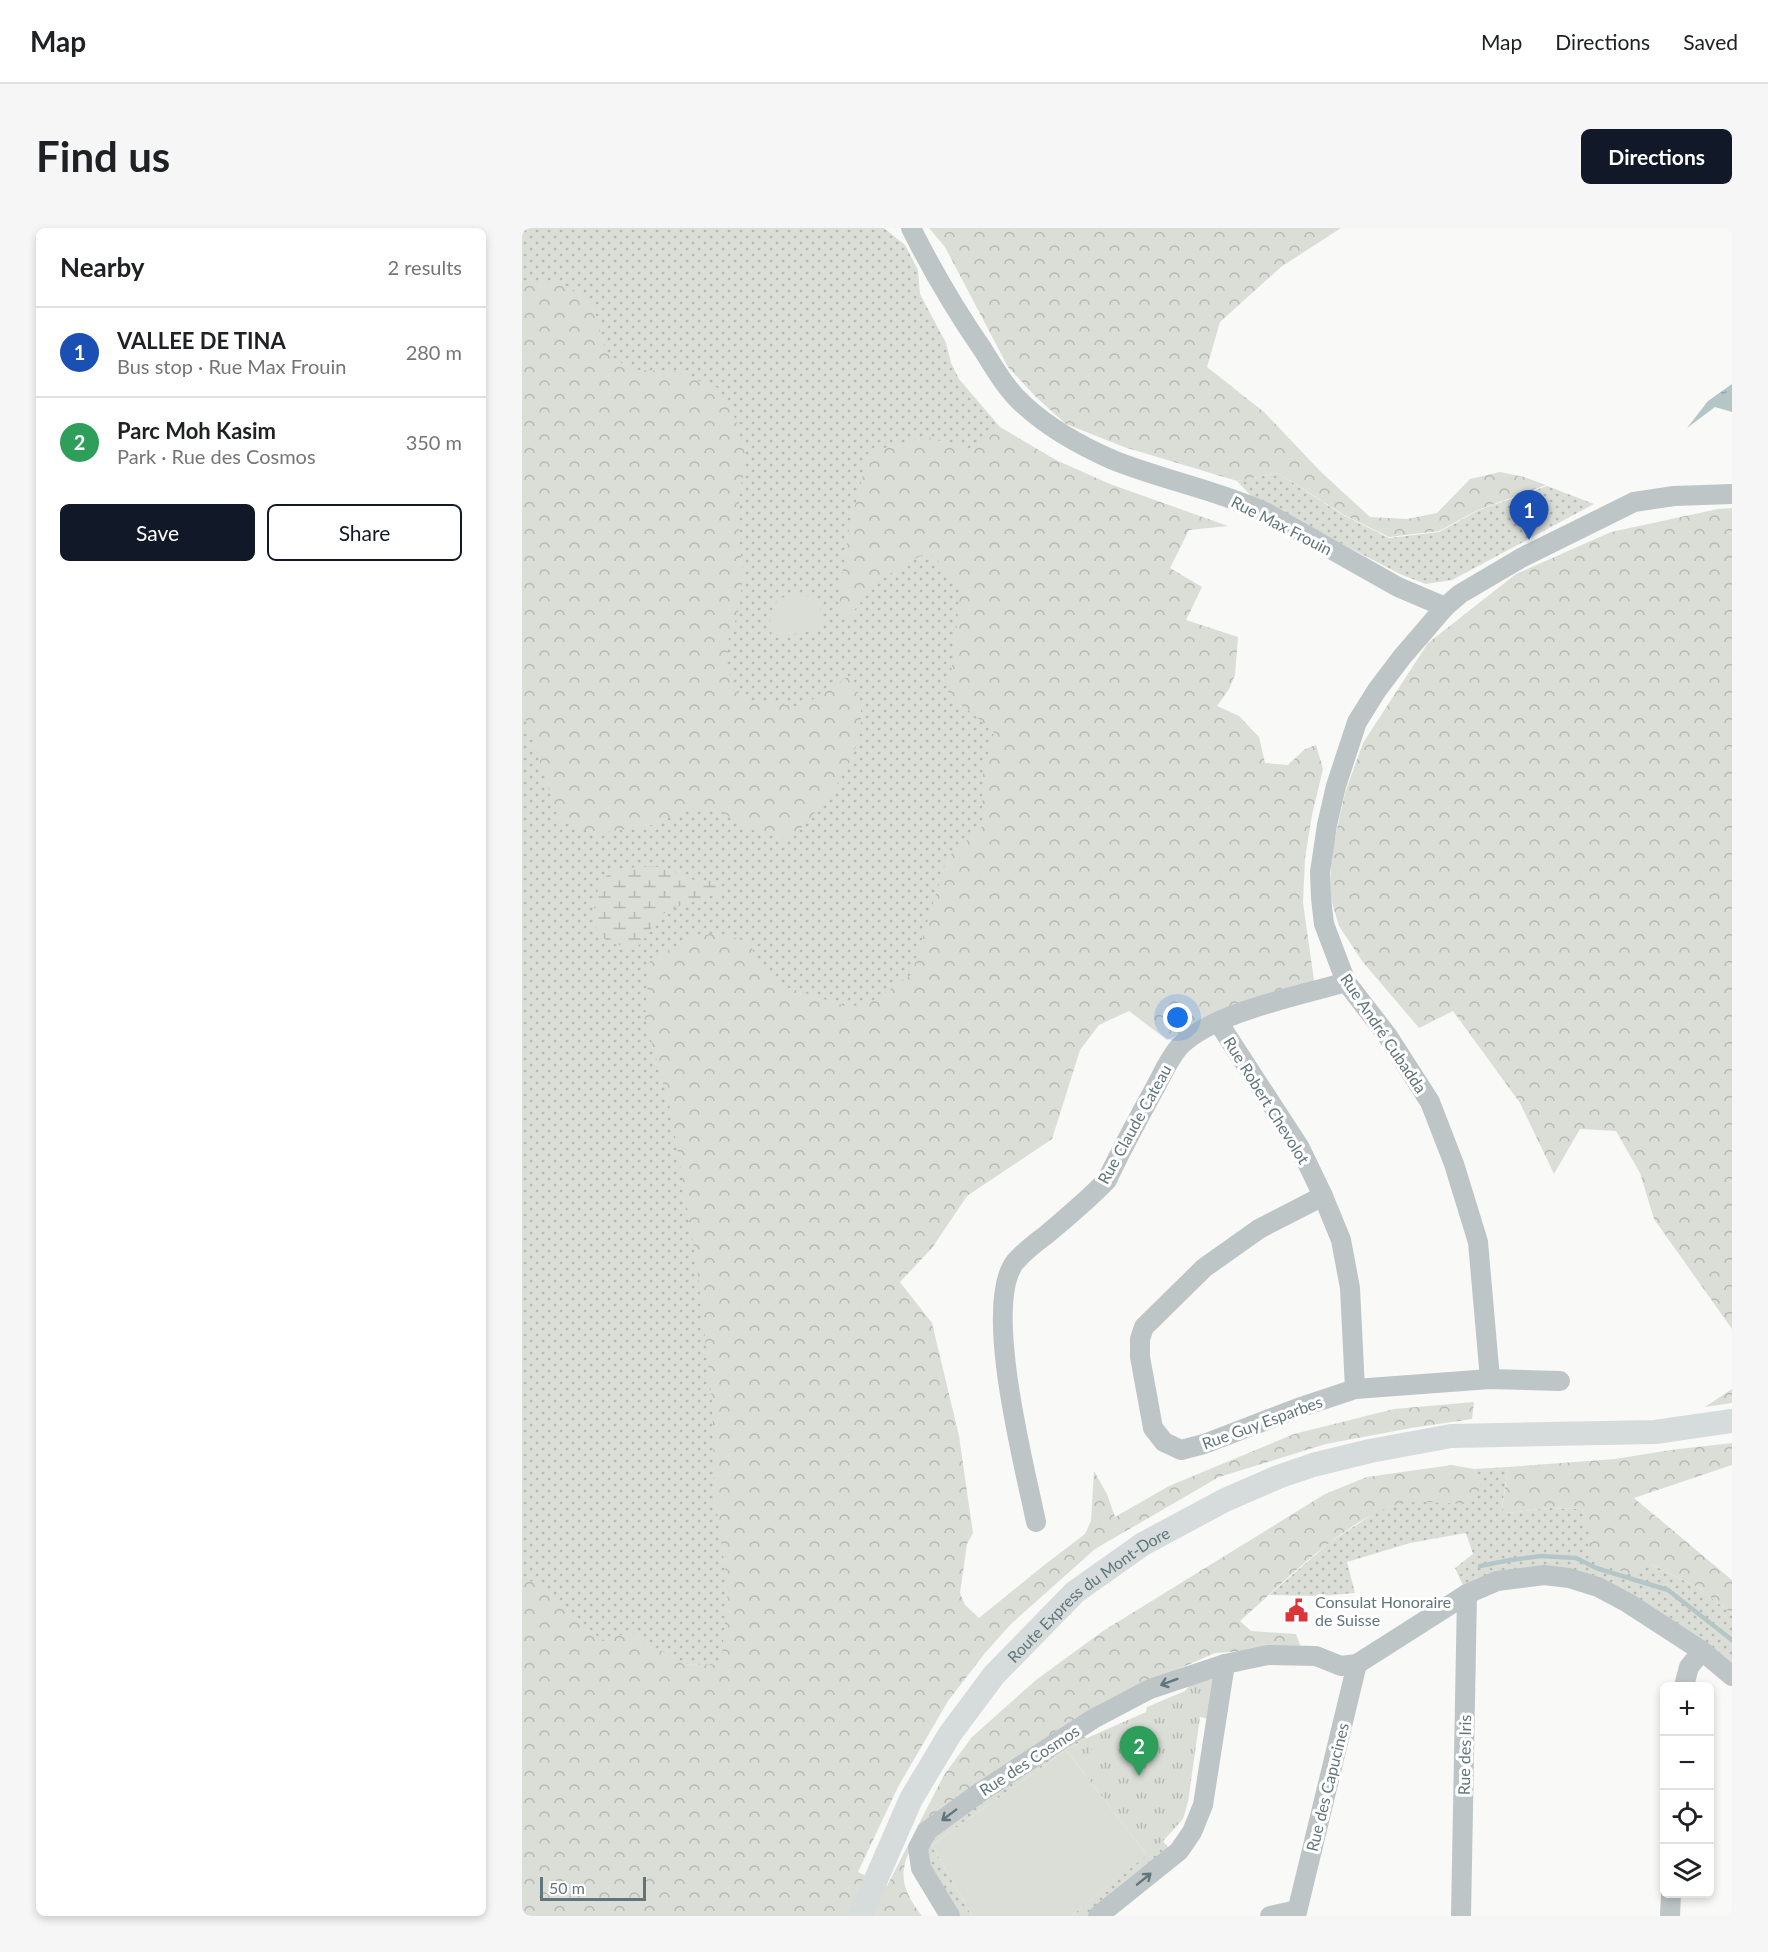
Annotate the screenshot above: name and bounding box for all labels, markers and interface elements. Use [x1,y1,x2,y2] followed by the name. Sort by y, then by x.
[30,24,86,58] text: Map
[1481,29,1522,54] text: Map
[1555,29,1650,54] text: Directions
[1683,29,1738,54] text: Saved
[1581,129,1732,184] button: Directions
[36,131,170,181] text: Find us
[60,251,145,283] text: Nearby
[387,255,462,279] text: 2 results
[117,327,286,354] text: VALLEE DE TINA
[74,340,85,364] text: 1
[406,340,462,364] text: 280 m
[117,354,346,378] text: Bus stop · Rue Max Frouin
[117,417,276,444] text: Parc Moh Kasim
[74,430,85,454] text: 2
[406,430,462,454] text: 350 m
[117,444,316,468] text: Park · Rue des Cosmos
[1510,490,1548,540] pin: 1
[1228,491,1336,559] street label: Rue Max Frouin
[60,504,255,561] button: Save
[267,504,462,561] button: Share
[1337,970,1431,1096] street label: Rue André Cubadda
[1163,1003,1192,1032] your location
[1220,1033,1314,1167] street label: Rue Robert Chevolot
[1093,1061,1175,1187] street label: Rue Claude Cateau
[1199,1391,1325,1453] street label: Rue Guy Esparbes
[1003,1522,1172,1666] street label: Route Express du Mont-Dore
[1315,1592,1451,1629] place label: Consulat Honoraire de Suisse
[1284,1597,1310,1623] public building icon: Consulat Honoraire de Suisse
[1160,1678,1179,1689] one-way arrow
[1660,1682,1714,1898] map controls
[1660,1682,1714,1736] button: +
[1454,1714,1474,1795] street label: Rue des Iris
[975,1721,1083,1799] street label: Rue des Cosmos
[1302,1721,1352,1853] street label: Rue des Capucines
[1120,1726,1158,1776] pin: 2
[1660,1736,1714,1790] button: −
[1660,1790,1714,1844] button: locate
[941,1809,957,1821] one-way arrow
[1660,1844,1714,1898] button: layers
[1136,1873,1152,1886] one-way arrow
[540,1874,646,1902] scale bar
[549,1878,585,1897] text: 50 m

